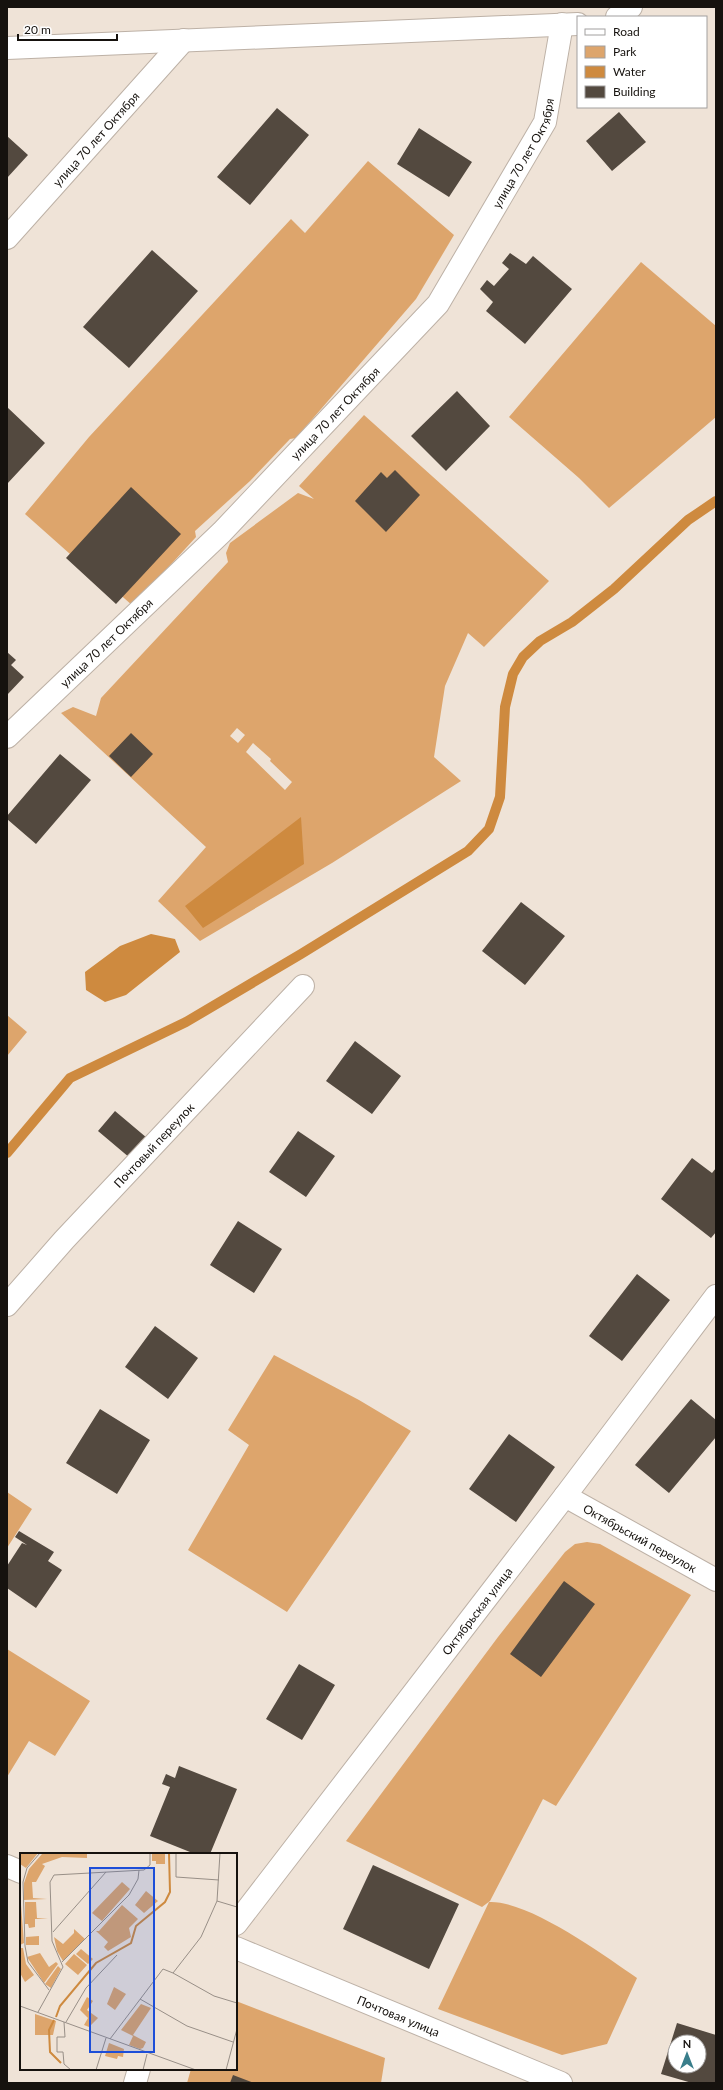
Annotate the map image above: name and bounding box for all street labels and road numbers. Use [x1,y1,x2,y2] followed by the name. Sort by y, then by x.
[49,88,142,189] street label: улица 70 лет Октября
[489,97,556,211] street label: улица 70 лет Октября
[287,363,382,463] street label: улица 70 лет Октября
[57,595,156,690] street label: улица 70 лет Октября
[110,1099,197,1190] street label: Почтовый переулок
[581,1500,700,1576] street label: Октябрьский переулок
[438,1564,515,1658] street label: Октябрьская улица
[355,1992,442,2039] street label: Почтовая улица

